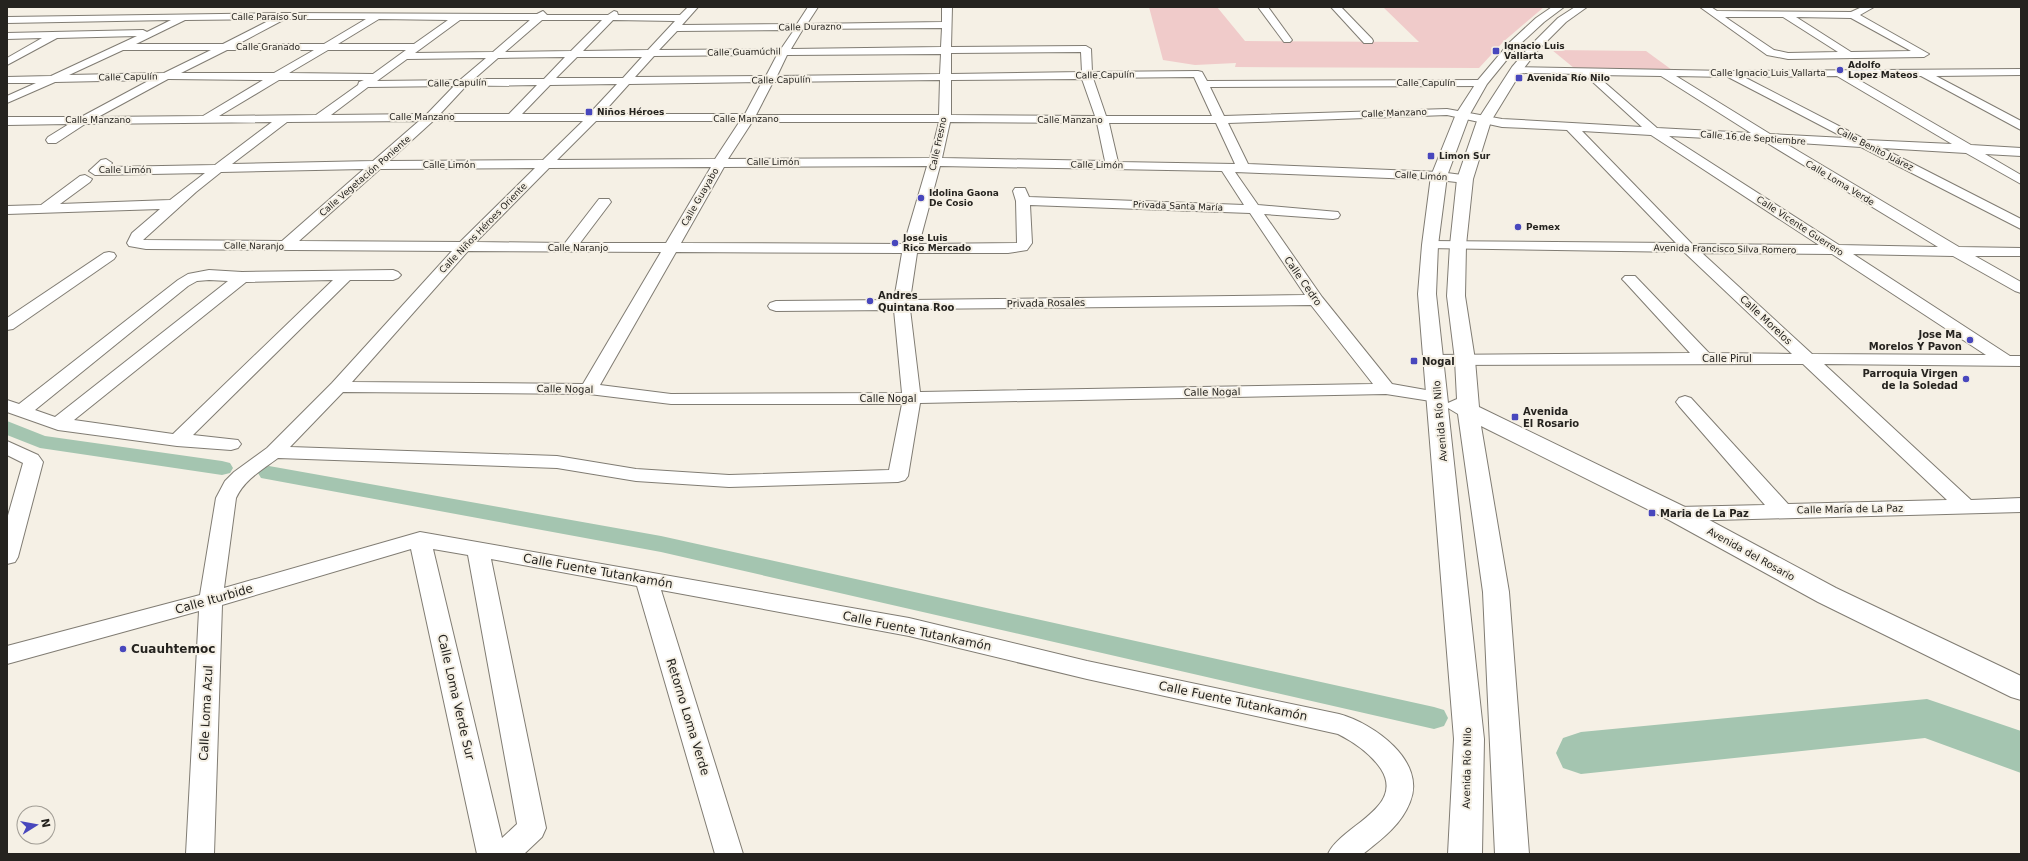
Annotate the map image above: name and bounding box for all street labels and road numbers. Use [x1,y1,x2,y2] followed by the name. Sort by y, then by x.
[231,12,307,22] street label: Calle Paraíso Sur
[778,21,842,33] street label: Calle Durazno
[236,42,300,52] street label: Calle Granado
[707,46,781,58] street label: Calle Guamúchil
[1710,68,1826,78] street label: Calle Ignacio Luis Vallarta
[1075,69,1135,81] street label: Calle Capulín
[98,71,158,83] street label: Calle Capulín
[751,74,811,86] street label: Calle Capulín
[427,77,487,89] street label: Calle Capulín
[1396,78,1456,88] street label: Calle Capulín
[1361,107,1427,119] street label: Calle Manzano
[389,112,455,122] street label: Calle Manzano
[713,114,779,124] street label: Calle Manzano
[65,115,131,125] street label: Calle Manzano
[1037,115,1103,125] street label: Calle Manzano
[927,116,949,172] street label: Calle Fresno
[1835,125,1915,173] street label: Calle Benito Juárez
[1700,129,1807,147] street label: Calle 16 de Septiembre
[318,134,413,218] street label: Calle Vegetación Poniente
[747,157,799,167] street label: Calle Limón
[1804,158,1877,208] street label: Calle Loma Verde
[423,160,475,170] street label: Calle Limón
[1071,160,1123,170] street label: Calle Limón
[99,165,151,175] street label: Calle Limón
[679,166,721,228] street label: Calle Guayabo
[1394,170,1448,182] street label: Calle Limón
[437,181,529,275] street label: Calle Niños Héroes Oriente
[1755,194,1846,258] street label: Calle Vicente Guerrero
[1133,199,1223,213] street label: Privada Santa María
[224,240,285,252] street label: Calle Naranjo
[548,243,609,253] street label: Calle Naranjo
[1654,243,1797,255] street label: Avenida Francisco Silva Romero
[1282,254,1324,308] street label: Calle Cedro
[1738,293,1794,347] street label: Calle Morelos
[1007,297,1085,309] street label: Privada Rosales
[1702,353,1752,364] street label: Calle Pirul
[1431,380,1449,462] street label: Avenida Río Nilo
[536,383,594,395] street label: Calle Nogal
[1183,386,1241,398] street label: Calle Nogal
[860,393,916,404] street label: Calle Nogal
[1797,503,1903,515] street label: Calle María de La Paz
[1705,525,1797,583] street label: Avenida del Rosario
[522,551,674,591] street label: Calle Fuente Tutankamón
[173,581,255,617] street label: Calle Iturbide
[841,608,993,654] street label: Calle Fuente Tutankamón
[435,633,477,761] street label: Calle Loma Verde Sur
[664,657,712,777] street label: Retorno Loma Verde
[197,665,215,761] street label: Calle Loma Azul
[1157,678,1309,724] street label: Calle Fuente Tutankamón
[1461,727,1473,809] street label: Avenida Río Nilo

